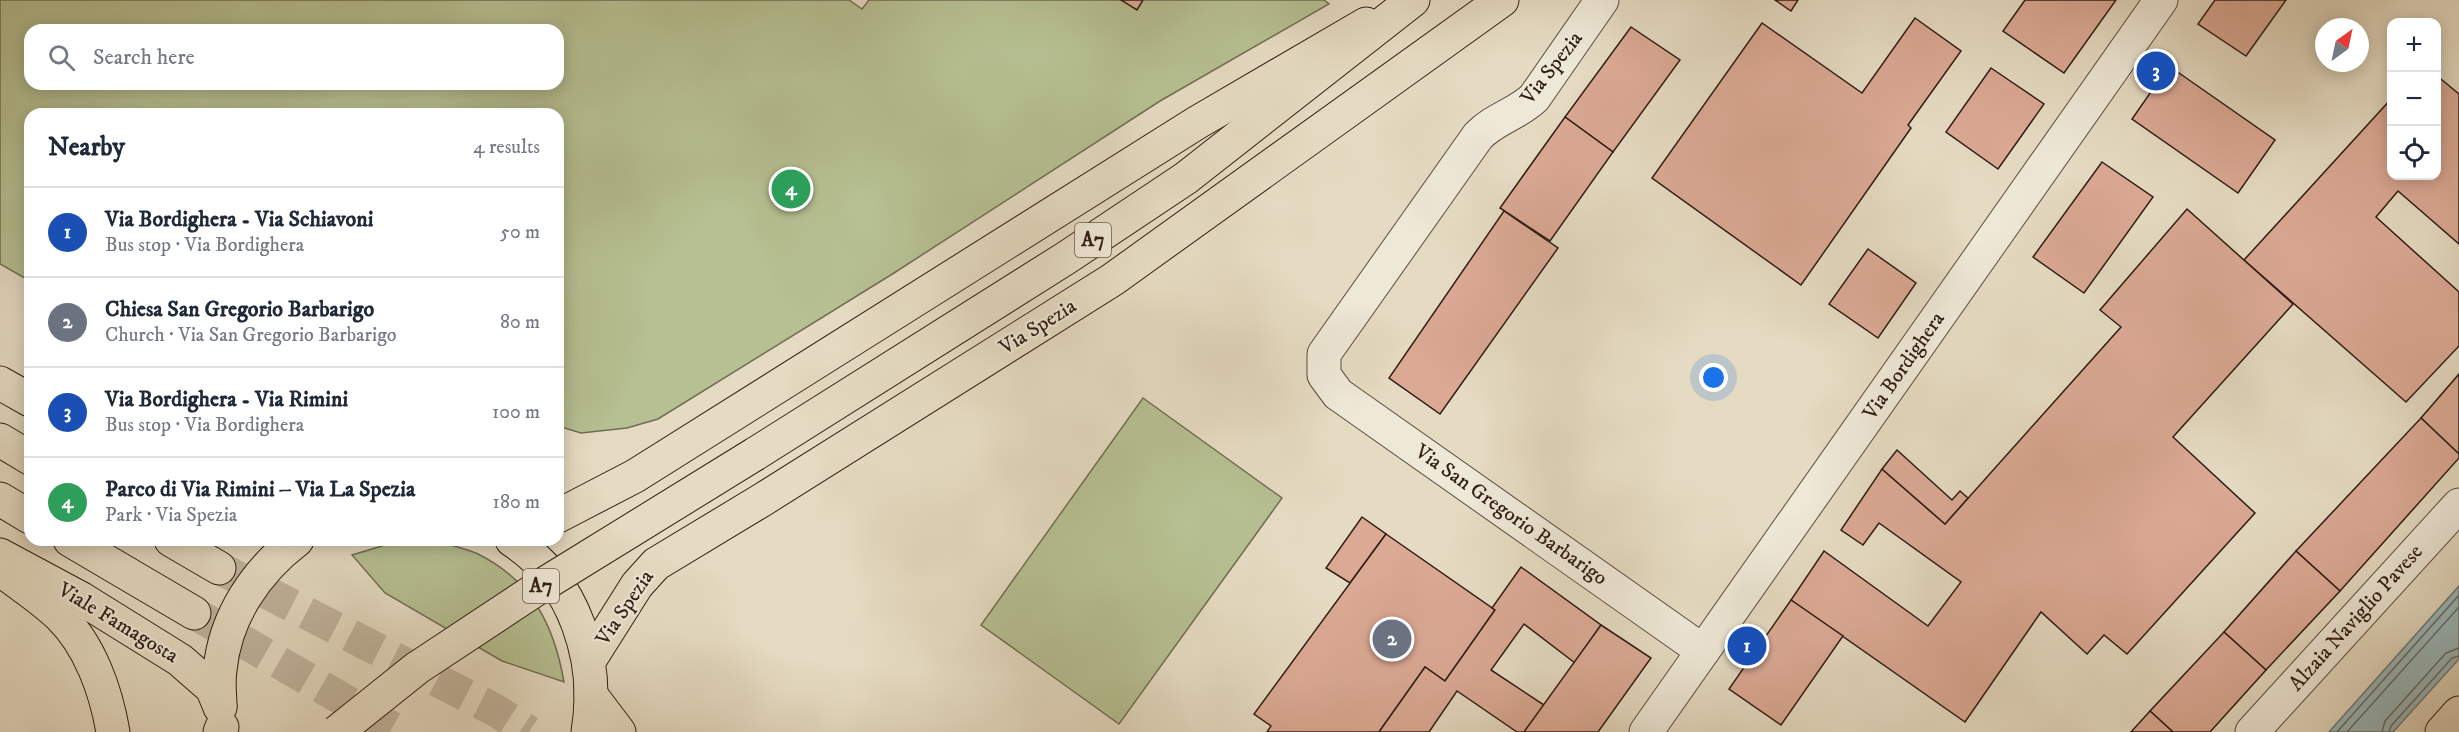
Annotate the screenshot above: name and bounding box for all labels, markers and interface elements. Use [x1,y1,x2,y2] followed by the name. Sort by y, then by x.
[2315,18,2369,72] north arrow
[2387,18,2441,180] map controls
[2387,18,2441,72] button: +
[24,24,564,90] search box
[1515,26,1589,111] street label: Via Spezia
[45,41,78,74] icon: search
[93,44,195,71] text: Search here
[2136,48,2176,94] pin: 3
[2387,72,2441,126] button: −
[2387,126,2441,180] button: locate
[48,131,125,164] text: Nearby
[473,135,540,160] text: 4 results
[772,166,810,212] pin: 4
[105,206,373,233] text: Via Bordighera - Via Schiavoni
[64,220,71,245] text: 1
[500,220,540,245] text: 50 m
[1075,223,1111,257] road number: A7
[105,233,304,258] text: Bus stop · Via Bordighera
[994,293,1081,361] street label: Via Spezia
[105,296,374,323] text: Chiesa San Gregorio Barbarigo
[1857,307,1951,426] street label: Via Bordighera
[63,310,72,335] text: 2
[500,310,540,335] text: 80 m
[105,323,397,348] text: Church · Via San Gregorio Barbarigo
[1699,363,1728,392] your location
[105,386,348,413] text: Via Bordighera - Via Rimini
[64,400,71,425] text: 3
[492,400,540,425] text: 100 m
[105,413,304,438] text: Bus stop · Via Bordighera
[1409,438,1612,591] street label: Via San Gregorio Barbarigo
[105,476,415,503] text: Parco di Via Rimini – Via La Spezia
[62,490,73,515] text: 4
[493,490,540,515] text: 180 m
[105,503,237,528] text: Park · Via Spezia
[2283,539,2429,697] street label: Alzaia Naviglio Pavese
[590,565,660,652] street label: Via Spezia
[523,569,559,603] road number: A7
[52,576,183,669] street label: Viale Famagosta
[1372,616,1412,662] pin: 2
[1728,624,1766,668] pin: 1

